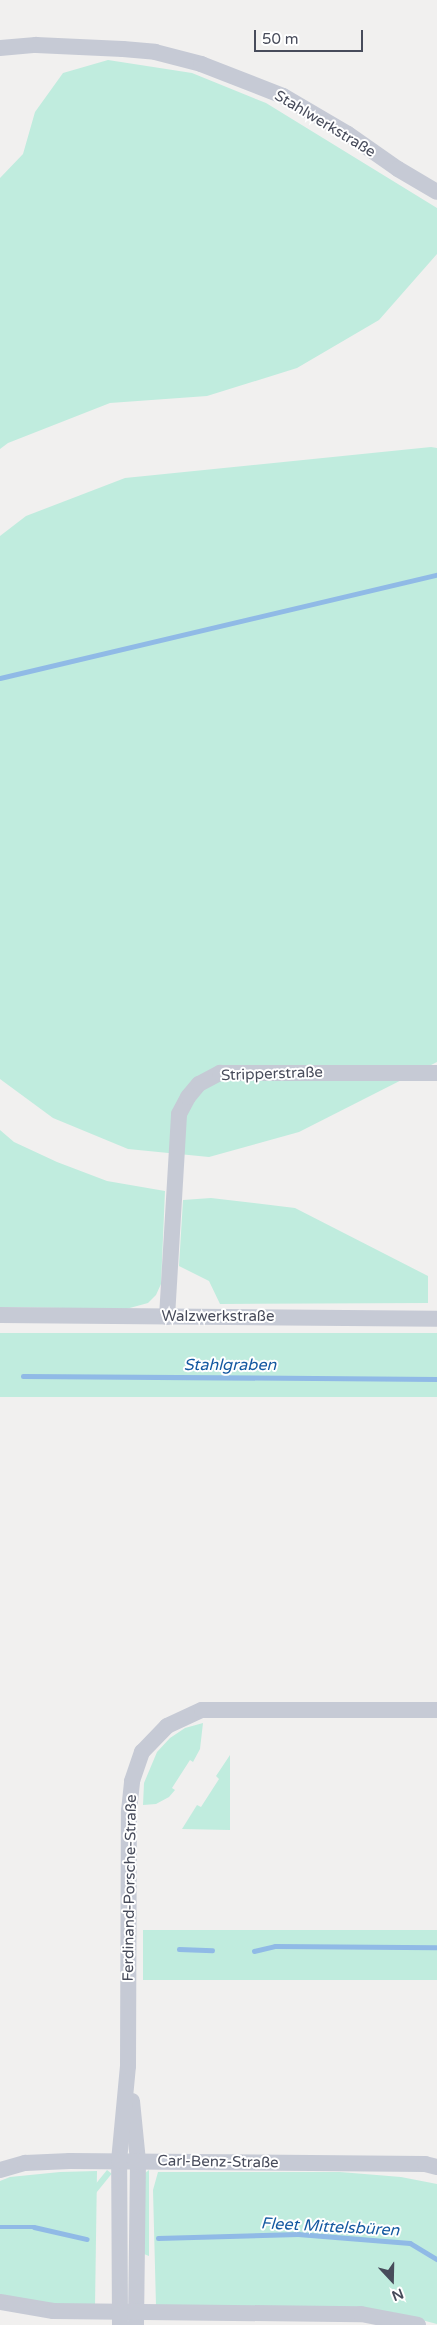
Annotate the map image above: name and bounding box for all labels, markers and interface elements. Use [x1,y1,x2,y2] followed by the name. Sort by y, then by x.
[257,20,366,52] scale bar
[262,30,299,48] text: 50 m
[271,87,379,161] street label: Stahlwerkstraße
[221,1063,323,1085] street label: Stripperstraße
[162,1308,274,1326] street label: Walzwerkstraße
[184,1355,276,1375] water label: Stahlgraben
[119,1794,141,1982] street label: Ferdinand-Porsche-Straße
[157,2152,279,2172] street label: Carl-Benz-Straße
[260,2214,400,2240] water label: Fleet Mittelsbüren
[367,2255,417,2305] north arrow
[389,2285,406,2304] text: N

